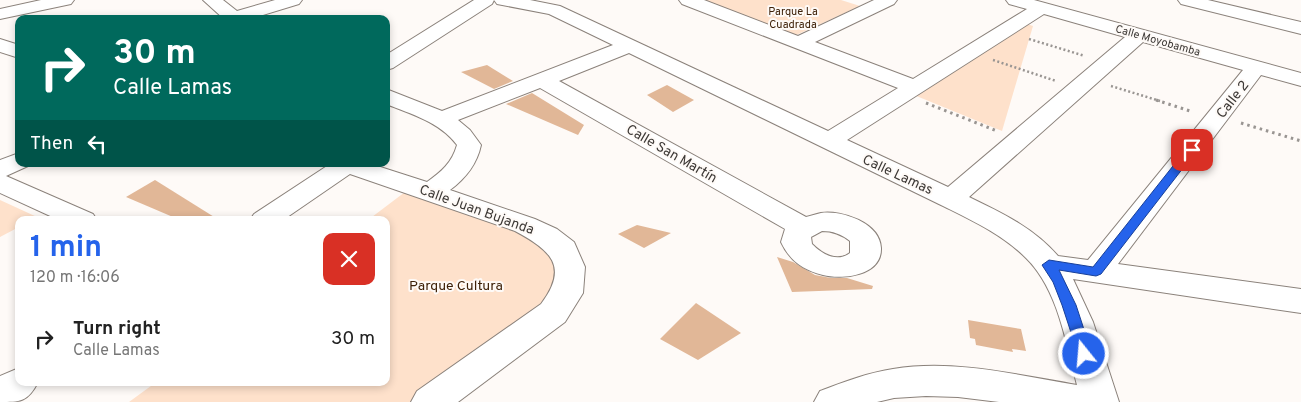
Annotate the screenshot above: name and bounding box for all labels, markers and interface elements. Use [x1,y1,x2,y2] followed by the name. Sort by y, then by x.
[768,5,818,32] park label: Parque La Cuadrada
[1114,22,1202,60] street label: Calle Moyobamba
[113,32,196,76] text: 30 m
[30,35,95,100] icon: right
[113,75,232,102] text: Calle Lamas
[1213,78,1253,122] street label: Calle 2
[623,121,720,187] street label: Calle San Martín
[1171,129,1213,171] pin
[83,130,111,158] icon: left
[30,132,73,156] text: Then
[1178,136,1206,164] icon: arrive
[859,152,935,199] street label: Calle Lamas
[417,182,536,239] street label: Calle Juan Bujanda
[30,230,102,267] text: 1 min
[323,233,375,285] button: close
[30,268,120,288] text: 120 m · 16:06
[409,278,503,295] park label: Parque Cultura
[73,317,161,341] text: Turn right
[30,325,58,353] icon: right
[331,327,375,351] text: 30 m
[1057,327,1109,379] position arrow
[73,341,160,361] text: Calle Lamas

